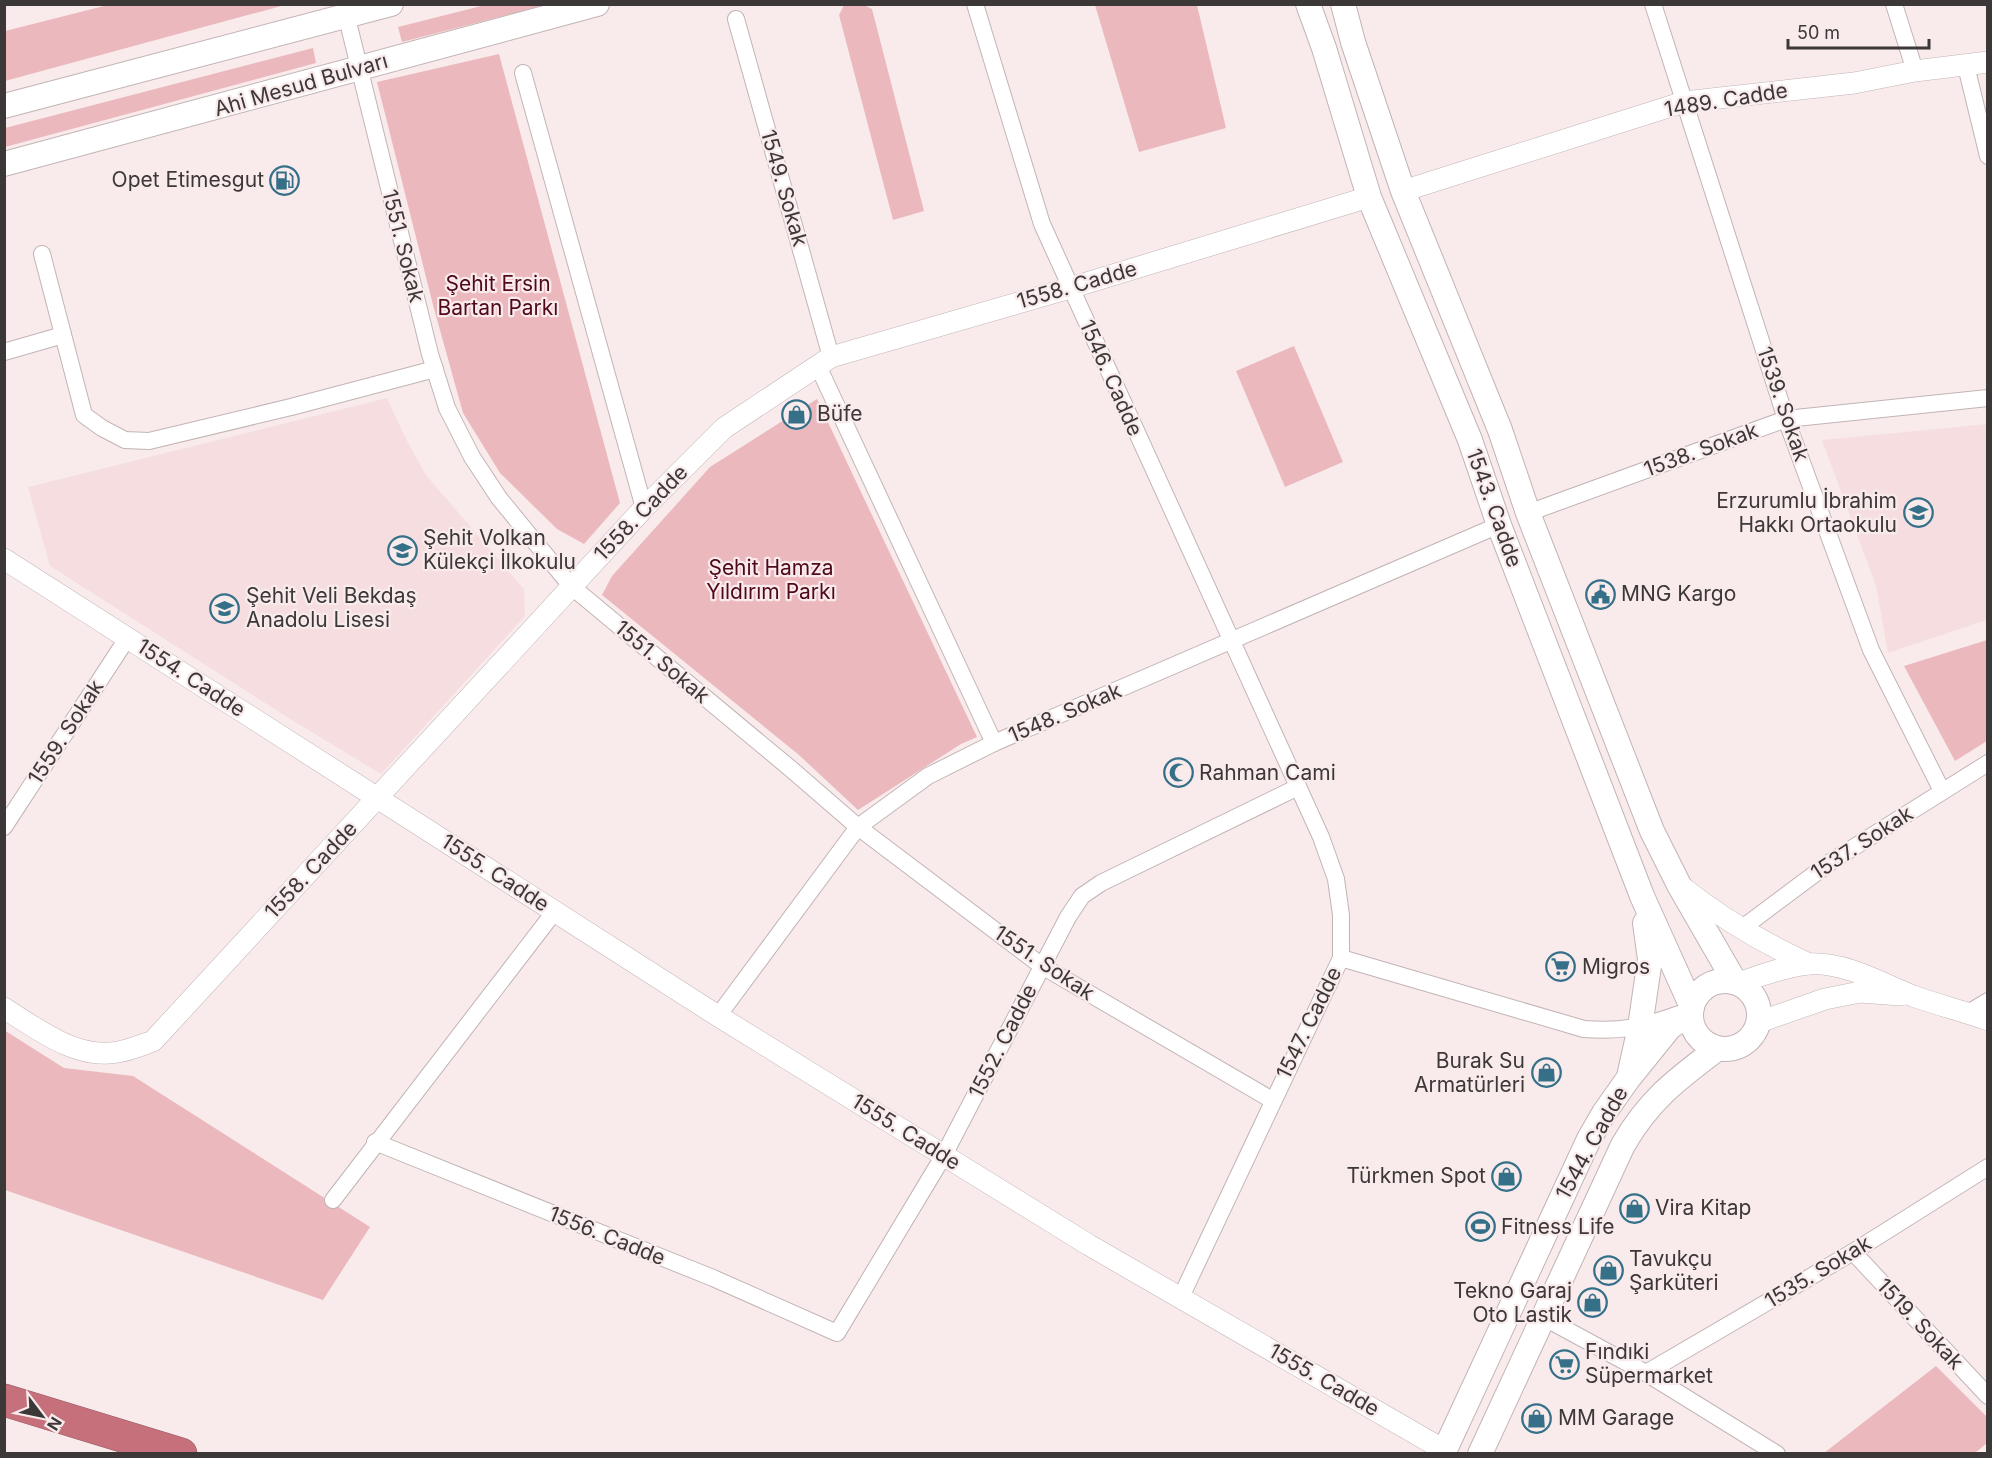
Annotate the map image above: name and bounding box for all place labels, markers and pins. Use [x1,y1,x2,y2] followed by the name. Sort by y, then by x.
[269,164,301,196] fuel station icon: Opet Etimesgut
[112,167,264,192] place label: Opet Etimesgut
[780,398,812,430] shop icon: Büfe
[817,401,863,426] place label: Büfe
[1716,487,1897,537] place label: Erzurumlu İbrahim Hakkı Ortaokulu
[1902,497,1934,529] school or university icon: Erzurumlu İbrahim Hakkı Ortaokulu
[423,525,576,574] place label: Şehit Volkan Külekçi İlkokulu
[386,534,418,566] school or university icon: Şehit Volkan Külekçi İlkokulu
[1584,578,1616,610] public building icon: MNG Kargo
[1621,581,1736,606] place label: MNG Kargo
[246,583,417,632] place label: Şehit Veli Bekdaş Anadolu Lisesi
[209,592,241,624] school or university icon: Şehit Veli Bekdaş Anadolu Lisesi
[1162,757,1194,789] mosque icon: Rahman Cami
[1199,760,1336,785] place label: Rahman Cami
[1545,951,1577,983] supermarket icon: Migros
[1582,954,1650,979] place label: Migros
[1414,1048,1525,1097] place label: Burak Su Armatürleri
[1530,1057,1562,1089] shop icon: Burak Su Armatürleri
[1491,1160,1523,1192] shop icon: Türkmen Spot
[1347,1163,1486,1188] place label: Türkmen Spot
[1618,1192,1650,1224] shop icon: Vira Kitap
[1655,1195,1751,1220] place label: Vira Kitap
[1464,1211,1496,1243] sports icon: Fitness Life
[1501,1214,1614,1239] place label: Fitness Life
[1629,1246,1719,1295] place label: Tavukçu Şarküteri
[1592,1255,1624,1287] shop icon: Tavukçu Şarküteri
[1453,1278,1572,1327] place label: Tekno Garaj Oto Lastik
[1577,1287,1609,1319] shop icon: Tekno Garaj Oto Lastik
[1585,1339,1713,1388] place label: Fındıki Süpermarket
[1548,1348,1580,1380] supermarket icon: Fındıki Süpermarket
[1521,1402,1553,1434] shop icon: MM Garage
[1558,1405,1674,1430] place label: MM Garage

